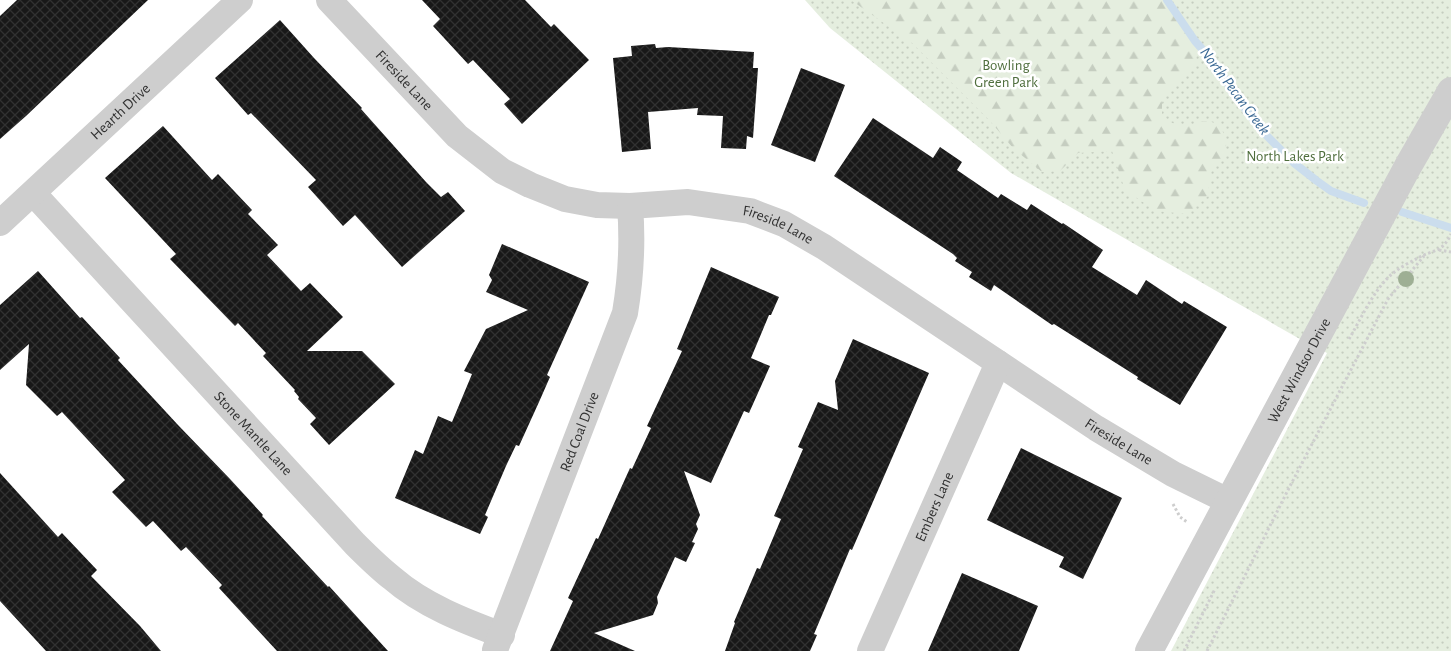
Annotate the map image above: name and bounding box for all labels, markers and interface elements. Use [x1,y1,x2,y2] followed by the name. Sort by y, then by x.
[1197,44,1273,138] water label: North Pecan Creek
[373,47,436,113] street label: Fireside Lane
[974,58,1038,90] park label: Bowling Green Park
[88,80,153,142] street label: Hearth Drive
[1246,149,1344,164] park label: North Lakes Park
[742,203,816,247] street label: Fireside Lane
[1265,316,1333,425] street label: West Windsor Drive
[211,388,295,478] street label: Stone Mantle Lane
[557,390,601,474] street label: Red Coal Drive
[1082,415,1155,468] street label: Fireside Lane
[912,470,956,544] street label: Embers Lane

